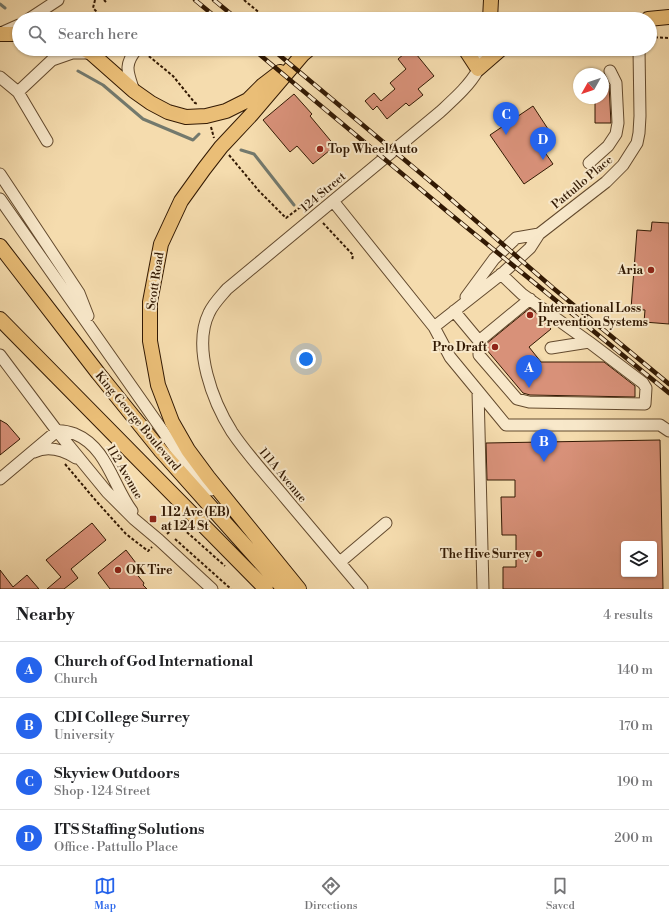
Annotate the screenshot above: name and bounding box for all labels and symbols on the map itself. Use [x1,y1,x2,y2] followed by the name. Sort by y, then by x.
[573,68,609,104] north arrow
[493,102,519,135] pin: C
[530,127,556,160] pin: D
[328,142,418,157] place label: Top Wheel Auto
[315,144,325,154] marker: Top Wheel Auto
[549,152,616,212] street label: Pattullo Place
[298,169,350,216] street label: 124 Street
[144,251,167,311] street label: Scott Road
[617,263,644,278] place label: Aria
[646,265,656,275] marker: Aria
[538,301,648,330] place label: International Loss Prevention Systems
[525,310,535,320] marker: International Loss Prevention Systems
[432,340,488,355] place label: Pro Draft
[490,342,500,352] marker: Pro Draft
[296,349,316,369] your location
[516,355,542,388] pin: A
[92,368,184,474] street label: King George Boulevard
[531,429,557,462] pin: B
[103,443,146,502] street label: 112 Avenue
[255,445,310,506] street label: 111A Avenue
[161,505,230,534] place label: 112 Ave (EB) at 124 St
[148,514,158,524] marker: 112 Ave (EB) at 124 St
[440,547,532,562] place label: The Hive Surrey
[534,549,544,559] marker: The Hive Surrey
[126,563,173,578] place label: OK Tire
[113,565,123,575] marker: OK Tire

